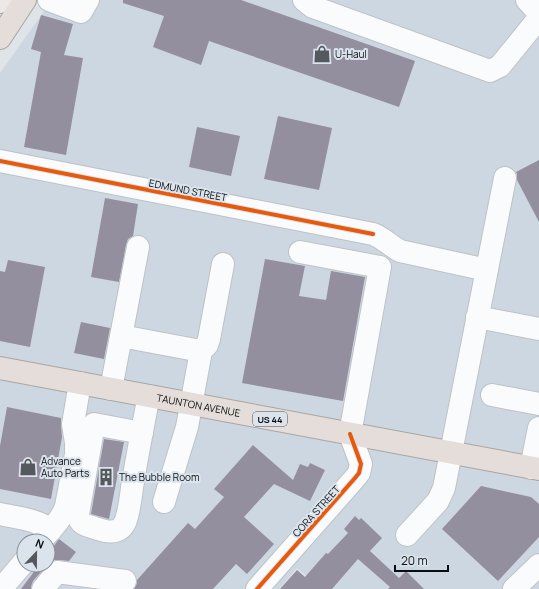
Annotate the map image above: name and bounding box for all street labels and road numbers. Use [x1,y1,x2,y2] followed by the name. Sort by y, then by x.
[148,176,228,204] street label: EDMUND STREET
[156,391,242,420] street label: TAUNTON AVENUE
[253,412,287,426] road number: US 44
[289,482,343,540] street label: CORA STREET

